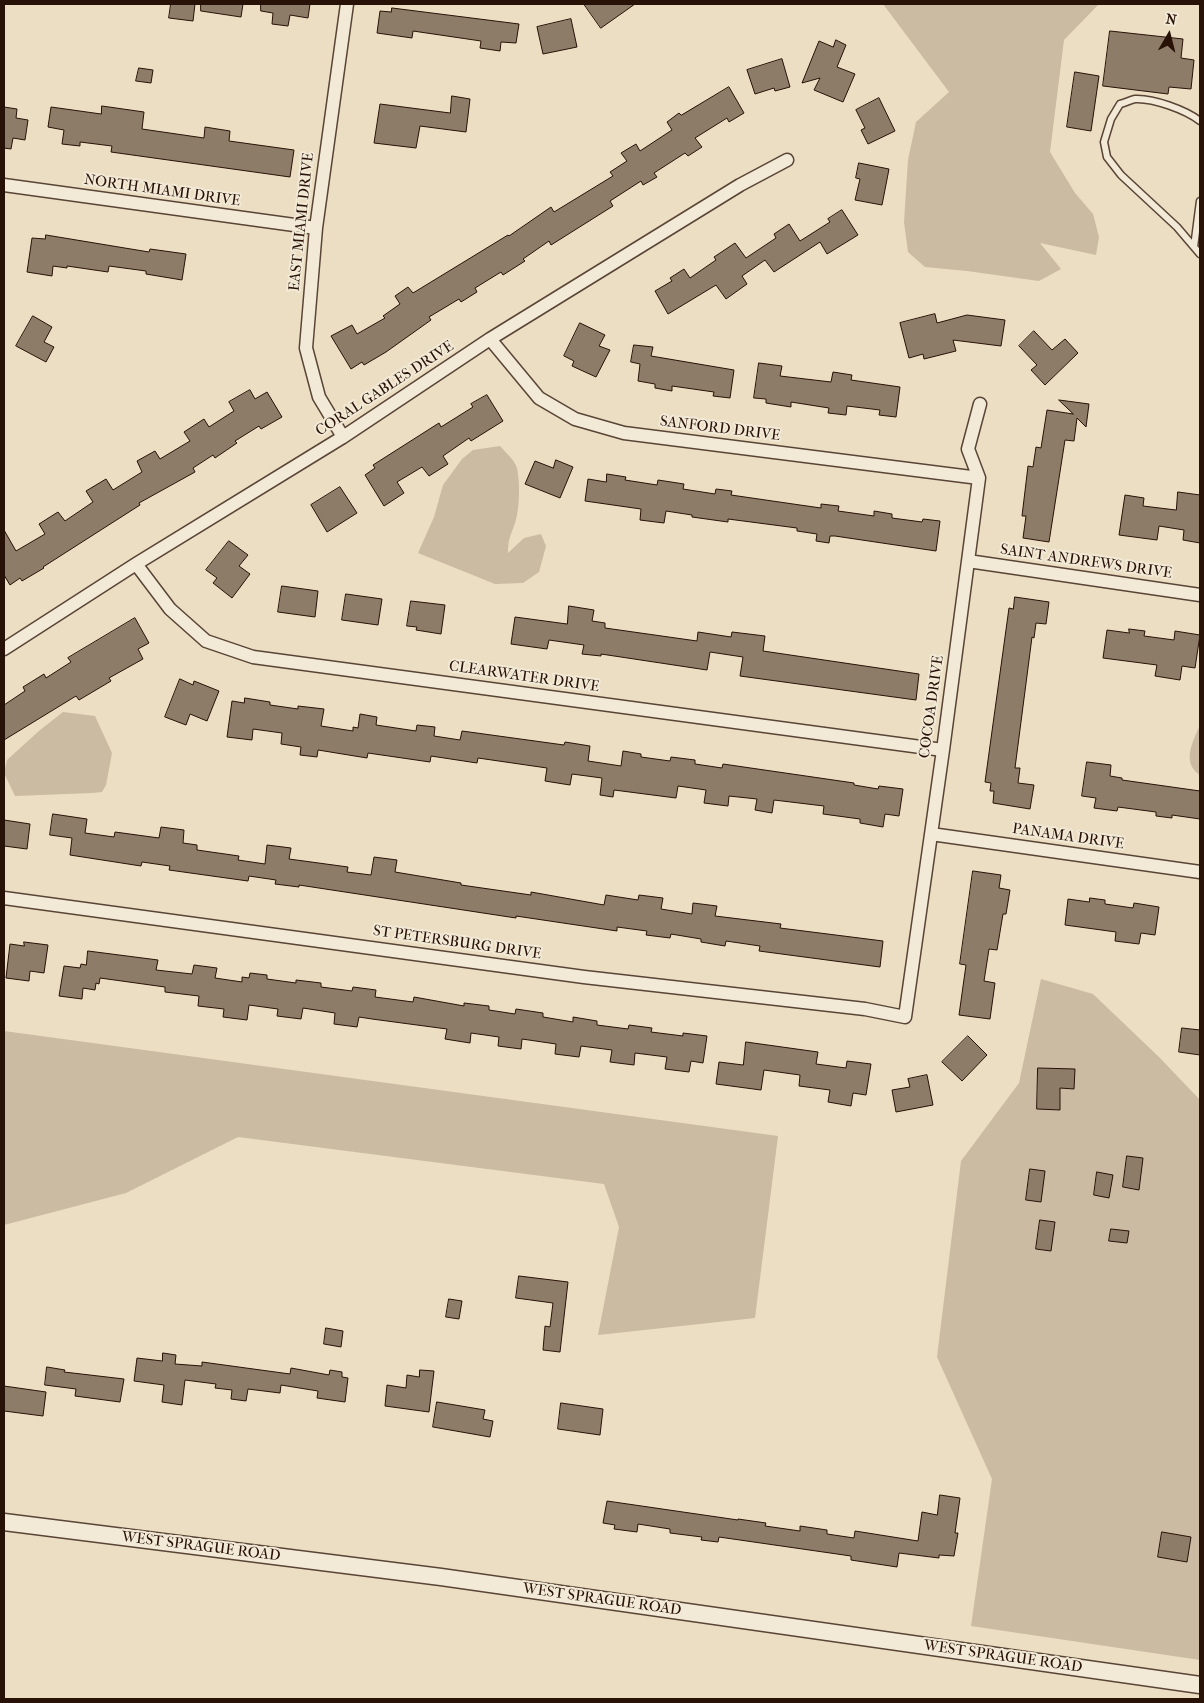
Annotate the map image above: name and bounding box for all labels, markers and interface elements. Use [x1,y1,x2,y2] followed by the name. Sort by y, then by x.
[1144,10,1194,60] north arrow
[1165,10,1178,29] text: N
[286,152,318,292] street label: EAST MIAMI DRIVE
[83,171,241,211] street label: NORTH MIAMI DRIVE
[313,338,457,440] street label: CORAL GABLES DRIVE
[659,413,781,445] street label: SANFORD DRIVE
[999,541,1173,583] street label: SAINT ANDREWS DRIVE
[916,654,948,760] street label: COCOA DRIVE
[448,658,600,696] street label: CLEARWATER DRIVE
[1011,820,1125,854] street label: PANAMA DRIVE
[372,922,542,964] street label: ST PETERSBURG DRIVE
[121,1528,281,1566] street label: WEST SPRAGUE ROAD
[522,1580,682,1620] street label: WEST SPRAGUE ROAD
[923,1637,1083,1677] street label: WEST SPRAGUE ROAD

